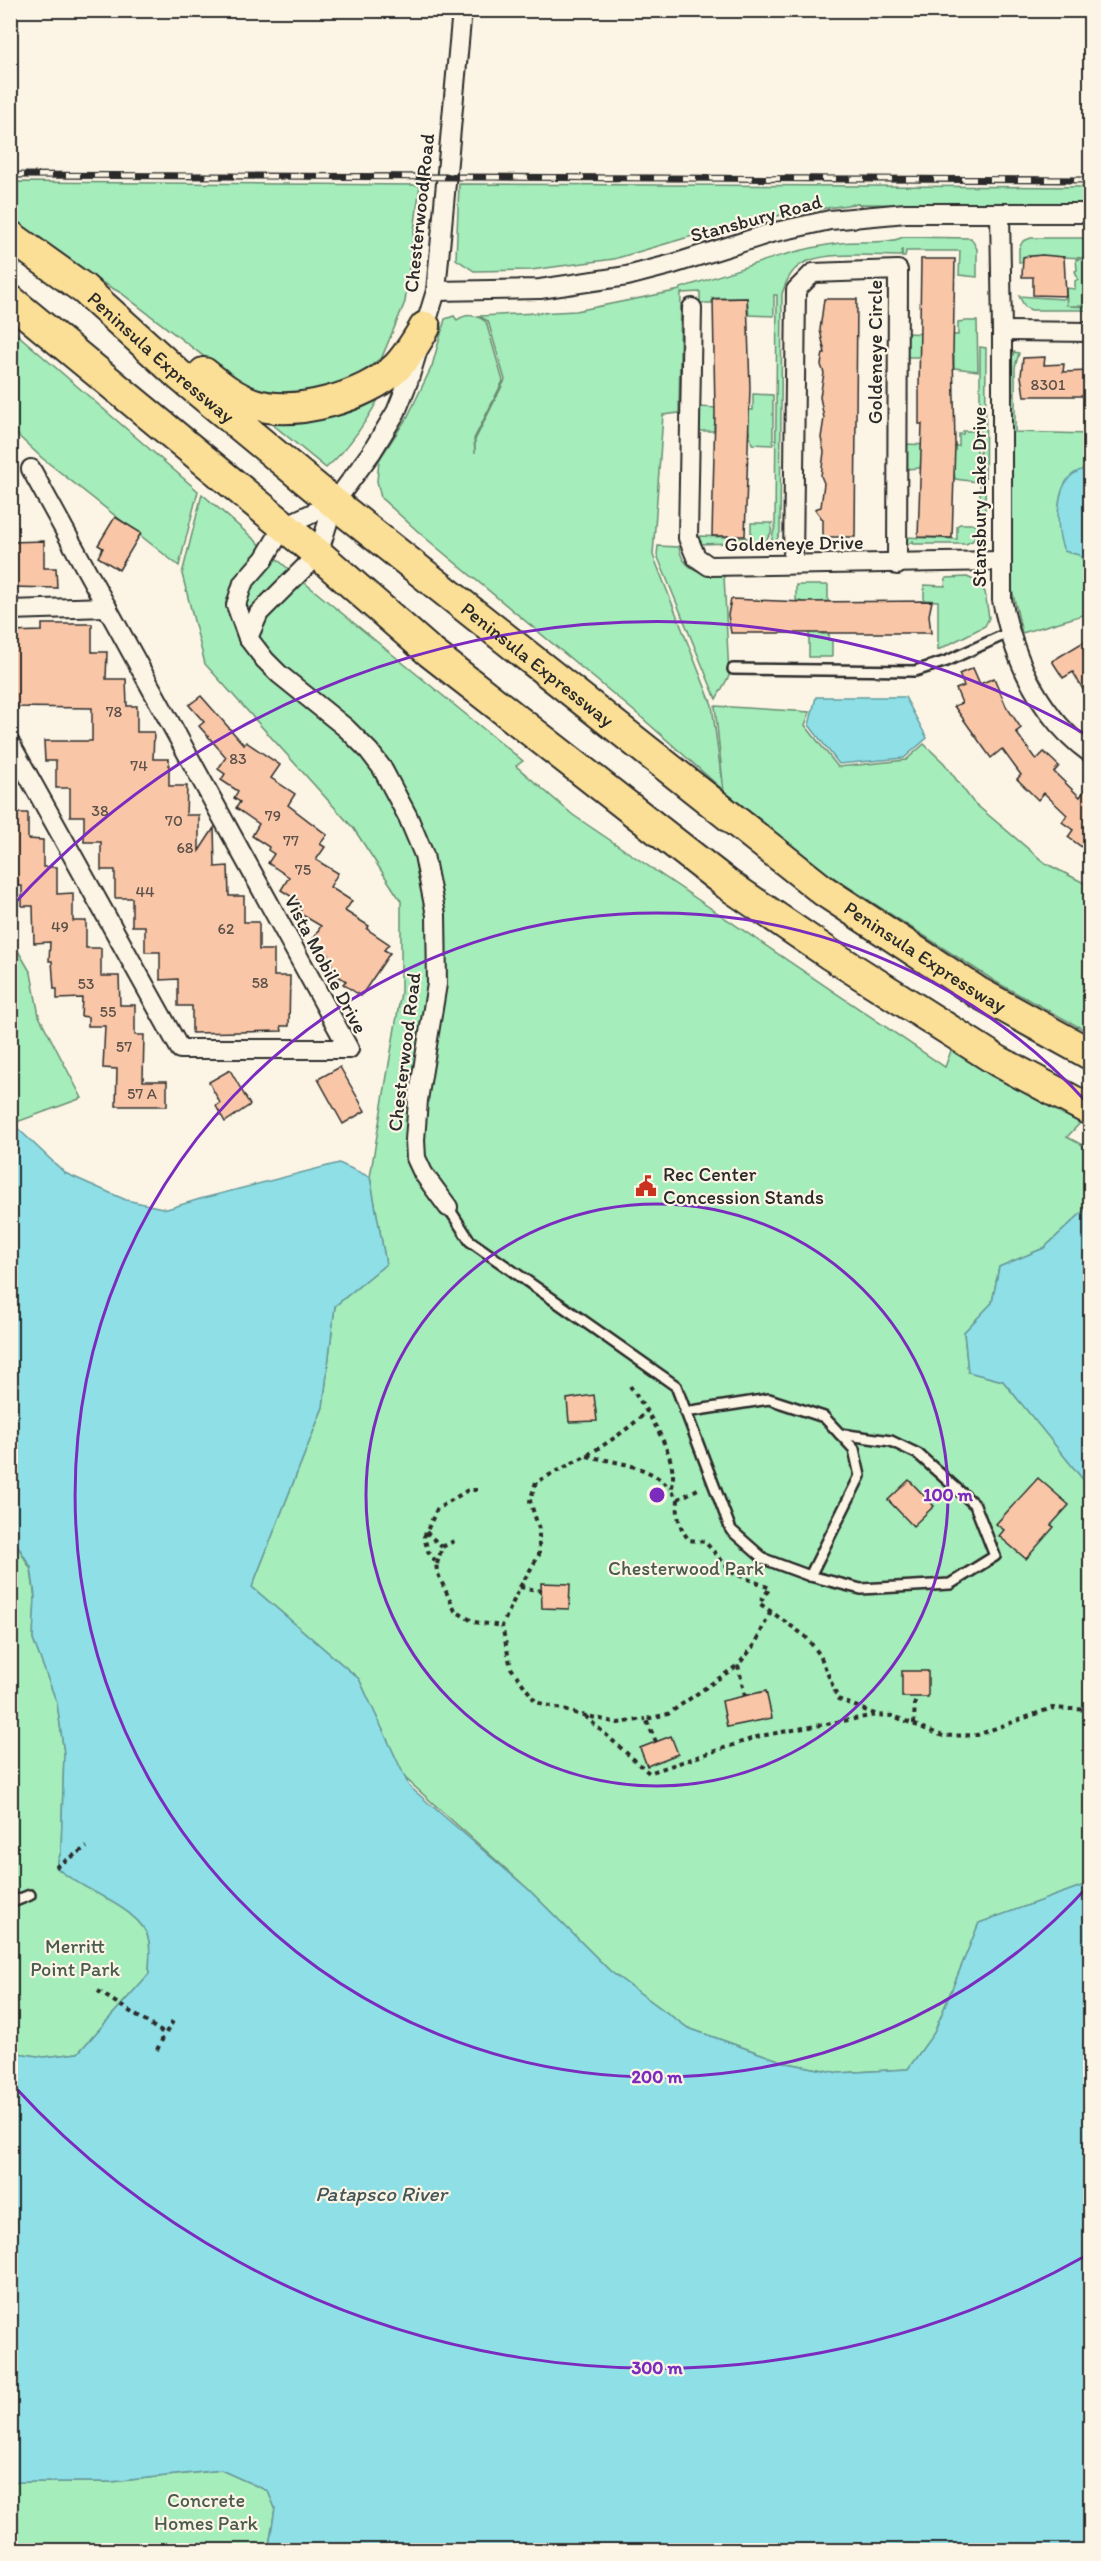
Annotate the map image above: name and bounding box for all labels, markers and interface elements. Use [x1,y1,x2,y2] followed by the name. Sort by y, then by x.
[399,132,439,294] street label: Chesterwood Road
[688,189,824,247] street label: Stansbury Road
[863,280,887,424] street label: Goldeneye Circle
[83,286,240,429] street label: Peninsula Expressway
[1031,375,1066,394] house number: 8301
[967,407,991,587] street label: Stansbury Lake Drive
[724,530,864,556] street label: Goldeneye Drive
[457,597,619,732] street label: Peninsula Expressway
[106,702,123,721] house number: 78
[229,749,247,768] house number: 83
[130,756,148,775] house number: 74
[91,801,109,820] house number: 38
[265,806,281,825] house number: 79
[165,811,183,830] house number: 70
[283,831,299,850] house number: 77
[176,838,194,857] house number: 68
[295,860,311,879] house number: 75
[135,882,155,901] house number: 44
[279,890,373,1038] street label: Vista Mobile Drive
[840,896,1011,1018] street label: Peninsula Expressway
[51,917,69,936] house number: 49
[218,919,235,938] house number: 62
[382,971,426,1133] street label: Chesterwood Road
[251,973,269,992] house number: 58
[77,974,95,993] house number: 53
[100,1002,116,1021] house number: 55
[116,1037,132,1056] house number: 57
[127,1084,157,1103] house number: 57 A
[663,1162,824,1209] place label: Rec Center Concession Stands
[634,1174,658,1198] public building icon: Rec Center Concession Stands
[923,1484,974,1506] text: 100 m
[647,1485,667,1505] centre of rings
[608,1556,764,1580] park label: Chesterwood Park
[30,1934,120,1981] park label: Merritt Point Park
[632,2066,683,2088] text: 200 m
[315,2181,449,2206] water label: Patapsco River
[631,2357,683,2379] text: 300 m
[154,2488,259,2535] park label: Concrete Homes Park

